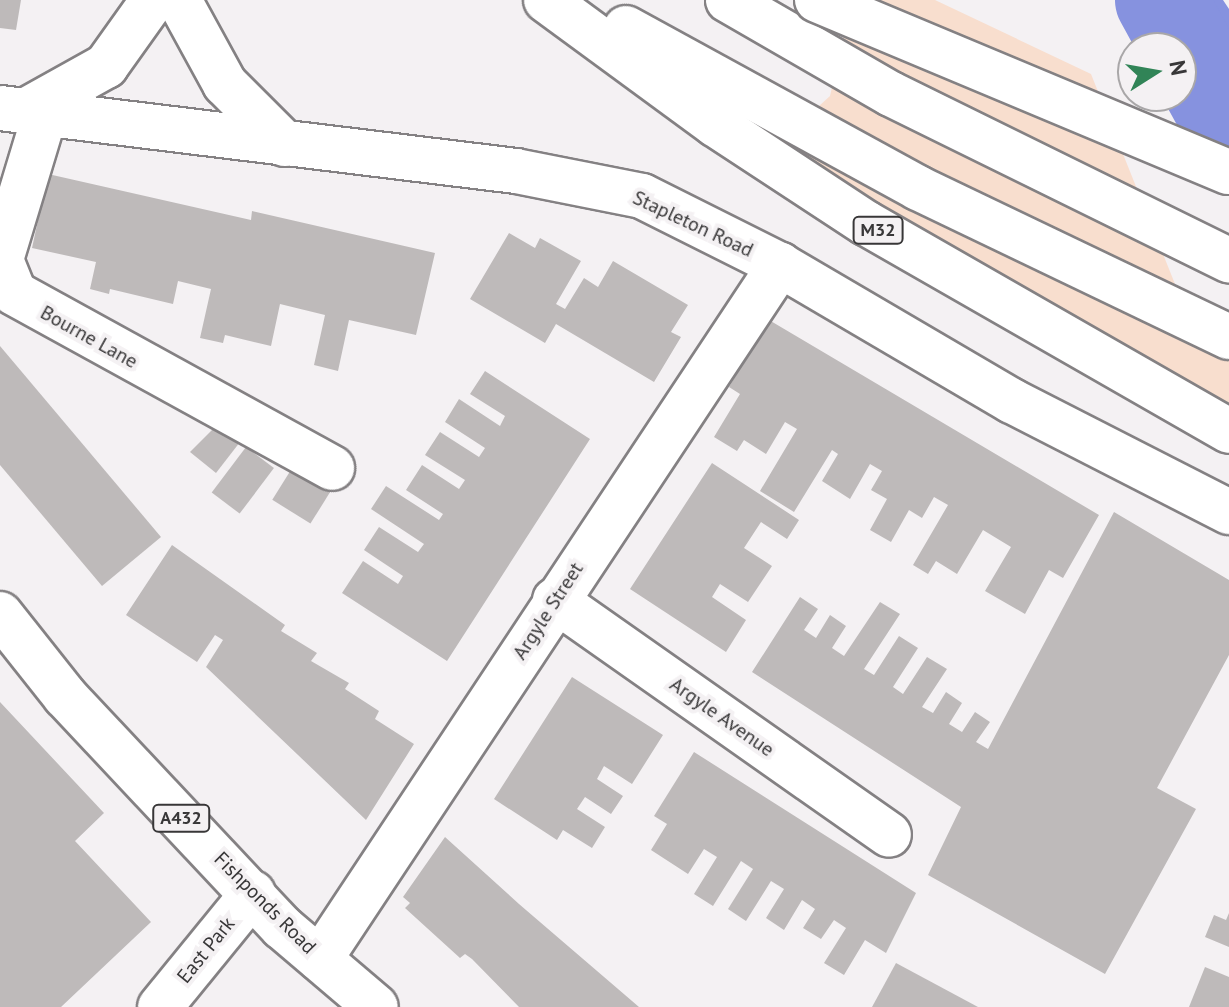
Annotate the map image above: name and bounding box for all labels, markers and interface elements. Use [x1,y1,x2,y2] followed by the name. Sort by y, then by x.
[1117,32,1197,112] north arrow
[1163,58,1194,78] text: N
[629,186,757,262] street label: Stapleton Road
[852,216,904,244] road number: M32
[36,300,142,374] street label: Bourne Lane
[508,558,588,664] street label: Argyle Street
[665,672,779,762] street label: Argyle Avenue
[151,804,211,832] road number: A432
[209,847,321,959] street label: Fishponds Road
[172,912,240,988] street label: East Park

